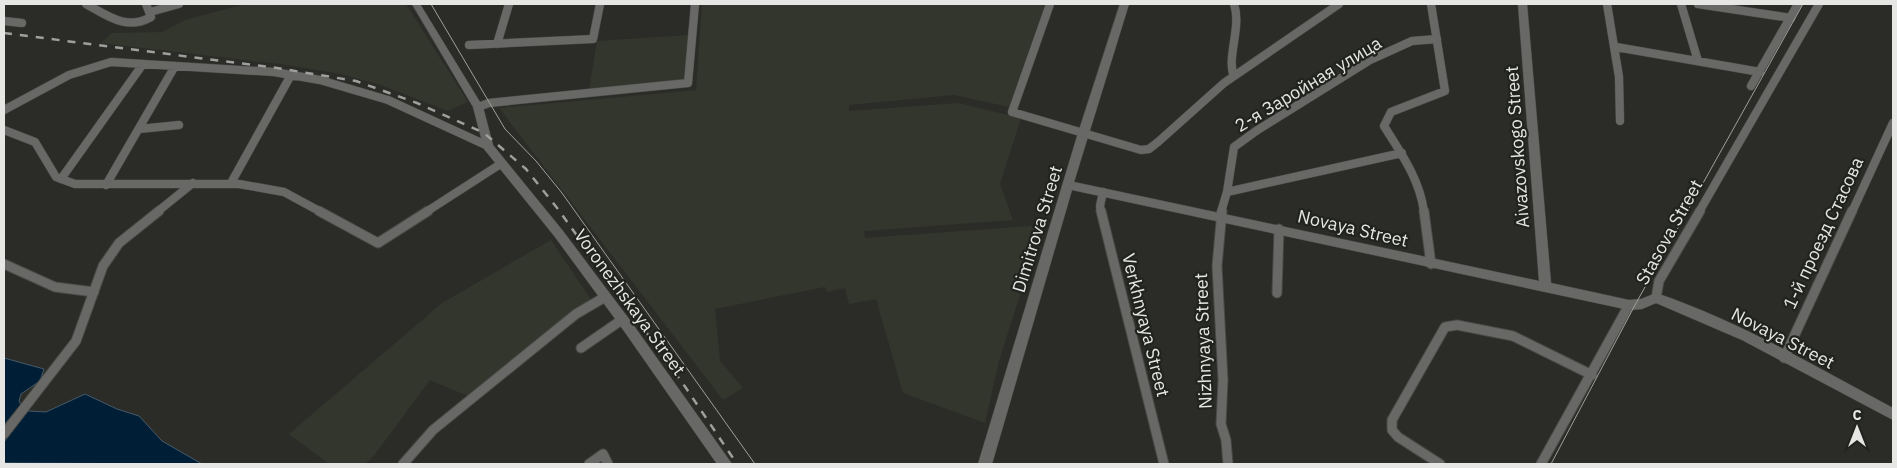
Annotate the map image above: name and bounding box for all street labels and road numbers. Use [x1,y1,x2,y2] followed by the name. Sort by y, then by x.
[1230,31,1386,137] street label: 2-я Заройная улица
[1500,65,1534,229] street label: Aivazovskogo Street
[1778,153,1868,313] street label: 1-й проезд Стасова
[1007,163,1067,295] street label: Dimitrova Street
[1631,175,1707,289] street label: Stasova Street
[1295,204,1411,252] street label: Novaya Street
[569,224,691,380] street label: Voronezhskaya Street
[1117,251,1175,399] street label: Verkhnyaya Street
[1189,273,1217,409] street label: Nizhnyaya Street
[1728,302,1838,374] street label: Novaya Street

